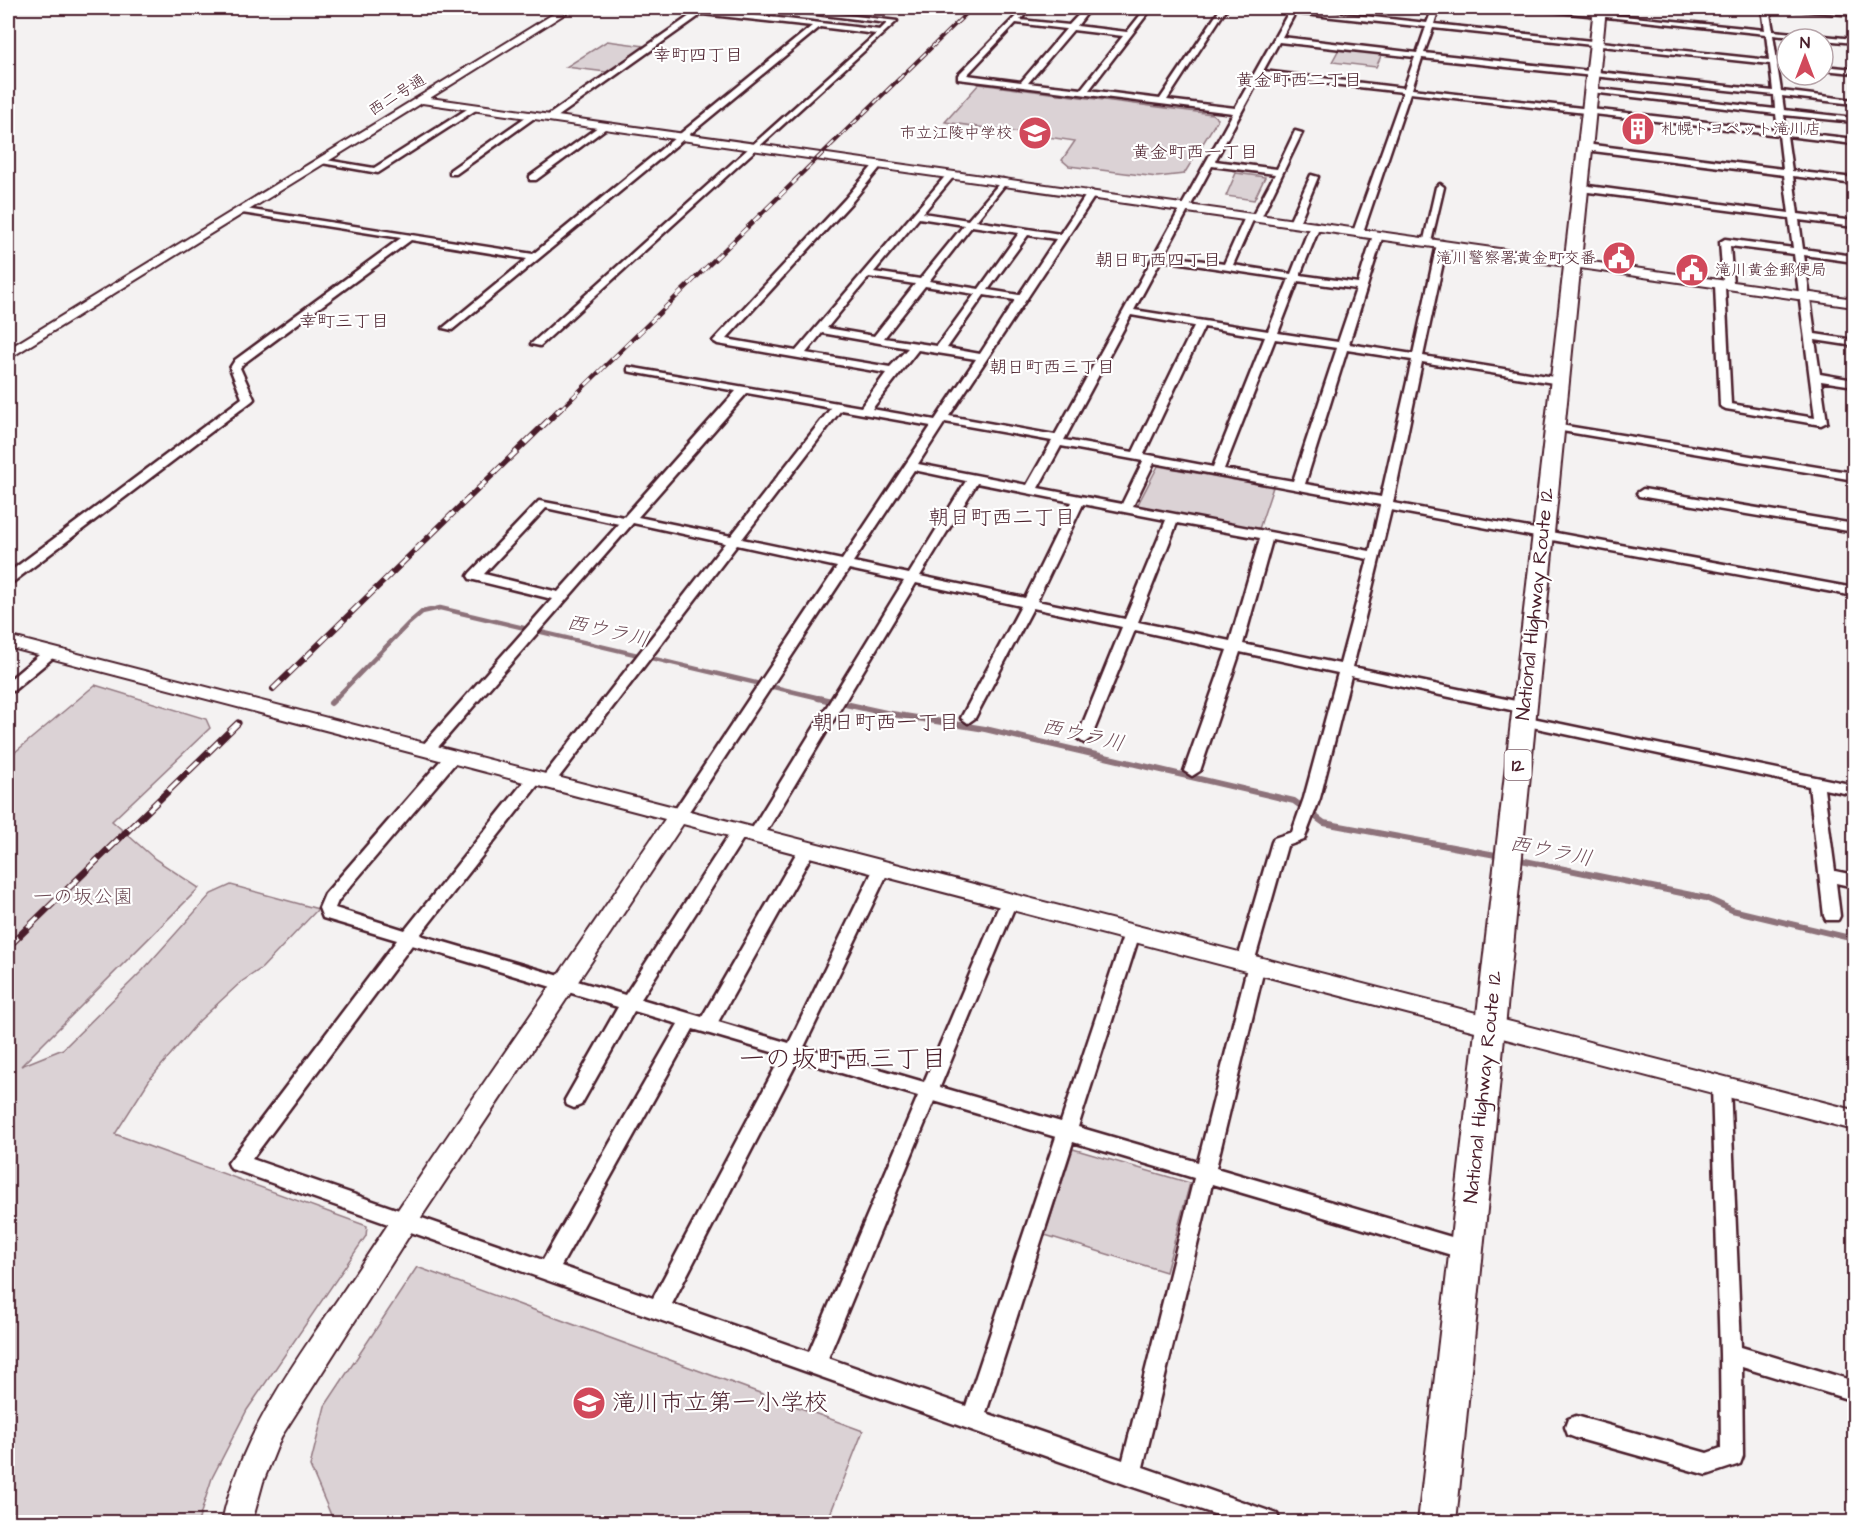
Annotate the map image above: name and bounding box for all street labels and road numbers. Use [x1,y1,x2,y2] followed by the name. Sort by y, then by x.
[364,69,430,121] street label: 西二号通
[1509,486,1562,722] street label: National Highway Route 12
[1504,750,1532,780] road number: 12
[1457,969,1510,1205] street label: National Highway Route 12

